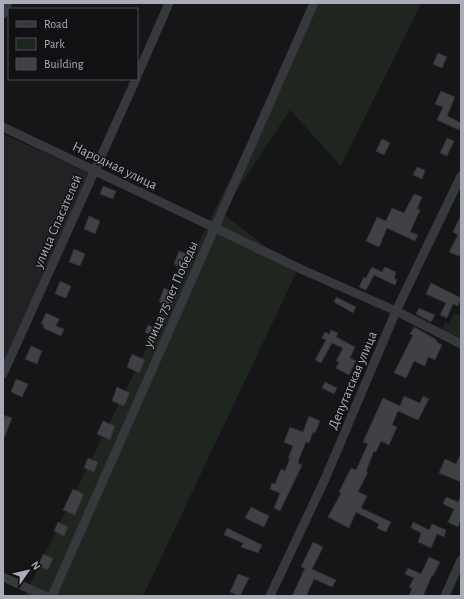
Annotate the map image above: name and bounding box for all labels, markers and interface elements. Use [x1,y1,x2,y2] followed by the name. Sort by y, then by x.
[8,8,138,80] legend
[44,18,68,30] text: Road
[44,38,65,50] text: Park
[44,58,84,70] text: Building
[70,139,160,193] street label: Народная улица
[31,173,85,271] street label: улица Спасателей
[141,239,201,351] street label: улица 75 лет Победы
[326,329,380,431] street label: Депутатская улица
[8,551,48,591] north arrow
[29,559,43,572] text: N

